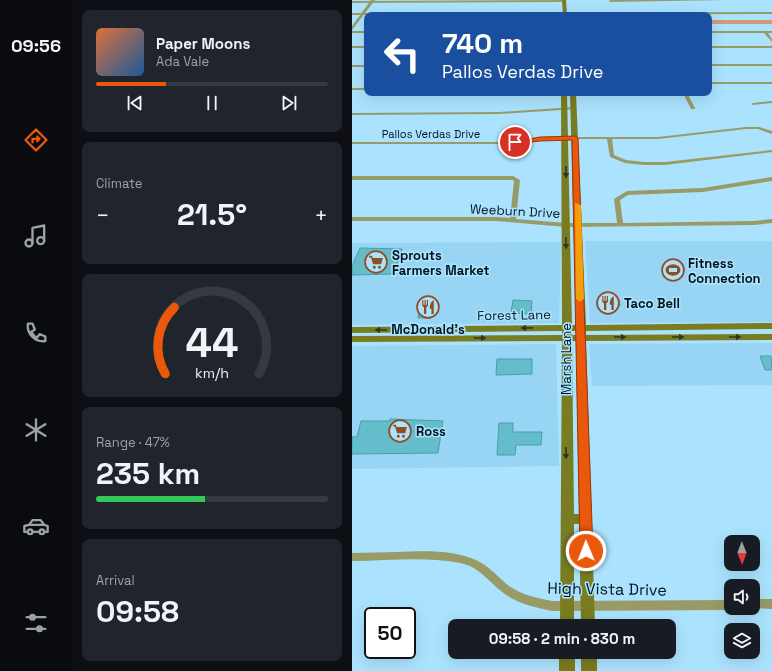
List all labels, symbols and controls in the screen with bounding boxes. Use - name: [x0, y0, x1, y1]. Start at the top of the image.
- text: 740 m: [442, 25, 523, 61]
- icon: left: [376, 28, 428, 80]
- text: 09:56: [11, 34, 61, 57]
- text: Paper Moons: [156, 34, 250, 53]
- text: Ada Vale: [156, 53, 209, 70]
- text: Pallos Verdas Drive: [442, 60, 603, 83]
- icon: previous: [124, 92, 146, 114]
- icon: pause: [201, 92, 223, 114]
- icon: next: [278, 92, 300, 114]
- pin: [498, 125, 532, 159]
- icon: directions: [22, 126, 50, 154]
- street label: Pallos Verdas Drive: [382, 127, 480, 141]
- icon: arrive: [504, 131, 526, 153]
- one-way arrow: [563, 166, 569, 179]
- text: Climate: [96, 175, 142, 192]
- text: 21.5°: [177, 195, 247, 234]
- street label: Weeburn Drive: [469, 200, 561, 222]
- text: −: [96, 201, 110, 229]
- text: +: [314, 201, 328, 229]
- icon: music: [22, 222, 50, 250]
- one-way arrow: [563, 237, 569, 250]
- place label: Sprouts Farmers Market: [392, 247, 490, 279]
- supermarket icon: Sprouts Farmers Market: [363, 249, 389, 275]
- place label: Fitness Connection: [688, 255, 761, 287]
- sports icon: Fitness Connection: [660, 257, 686, 283]
- restaurant icon: Taco Bell: [595, 290, 621, 316]
- restaurant icon: McDonald's: [415, 294, 441, 320]
- place label: Taco Bell: [624, 295, 680, 312]
- street label: Forest Lane: [477, 306, 551, 324]
- text: 44: [186, 315, 238, 368]
- icon: phone: [22, 319, 50, 347]
- place label: McDonald's: [391, 321, 465, 338]
- street label: Marsh Lane: [558, 323, 575, 395]
- one-way arrow: [520, 325, 533, 331]
- one-way arrow: [374, 327, 387, 333]
- one-way arrow: [614, 334, 627, 340]
- one-way arrow: [672, 334, 685, 340]
- one-way arrow: [729, 334, 742, 340]
- one-way arrow: [474, 335, 487, 341]
- text: km/h: [195, 363, 229, 381]
- icon: climate: [22, 416, 50, 444]
- supermarket icon: Ross: [387, 418, 413, 444]
- place label: Ross: [416, 423, 446, 440]
- text: Range · 47%: [96, 434, 170, 451]
- one-way arrow: [563, 447, 569, 460]
- text: 235 km: [96, 454, 200, 493]
- icon: car: [22, 512, 50, 540]
- position arrow: [565, 530, 607, 572]
- north arrow: [724, 535, 760, 571]
- map controls: [724, 535, 760, 659]
- text: Arrival: [96, 572, 135, 589]
- street label: High Vista Drive: [547, 577, 667, 601]
- button: sound: [724, 579, 760, 615]
- text: 09:58: [96, 592, 179, 631]
- speed limit sign: 50: [364, 607, 416, 659]
- icon: filters: [22, 609, 50, 637]
- button: layers: [724, 623, 760, 659]
- text: 09:58 · 2 min · 830 m: [489, 629, 635, 648]

